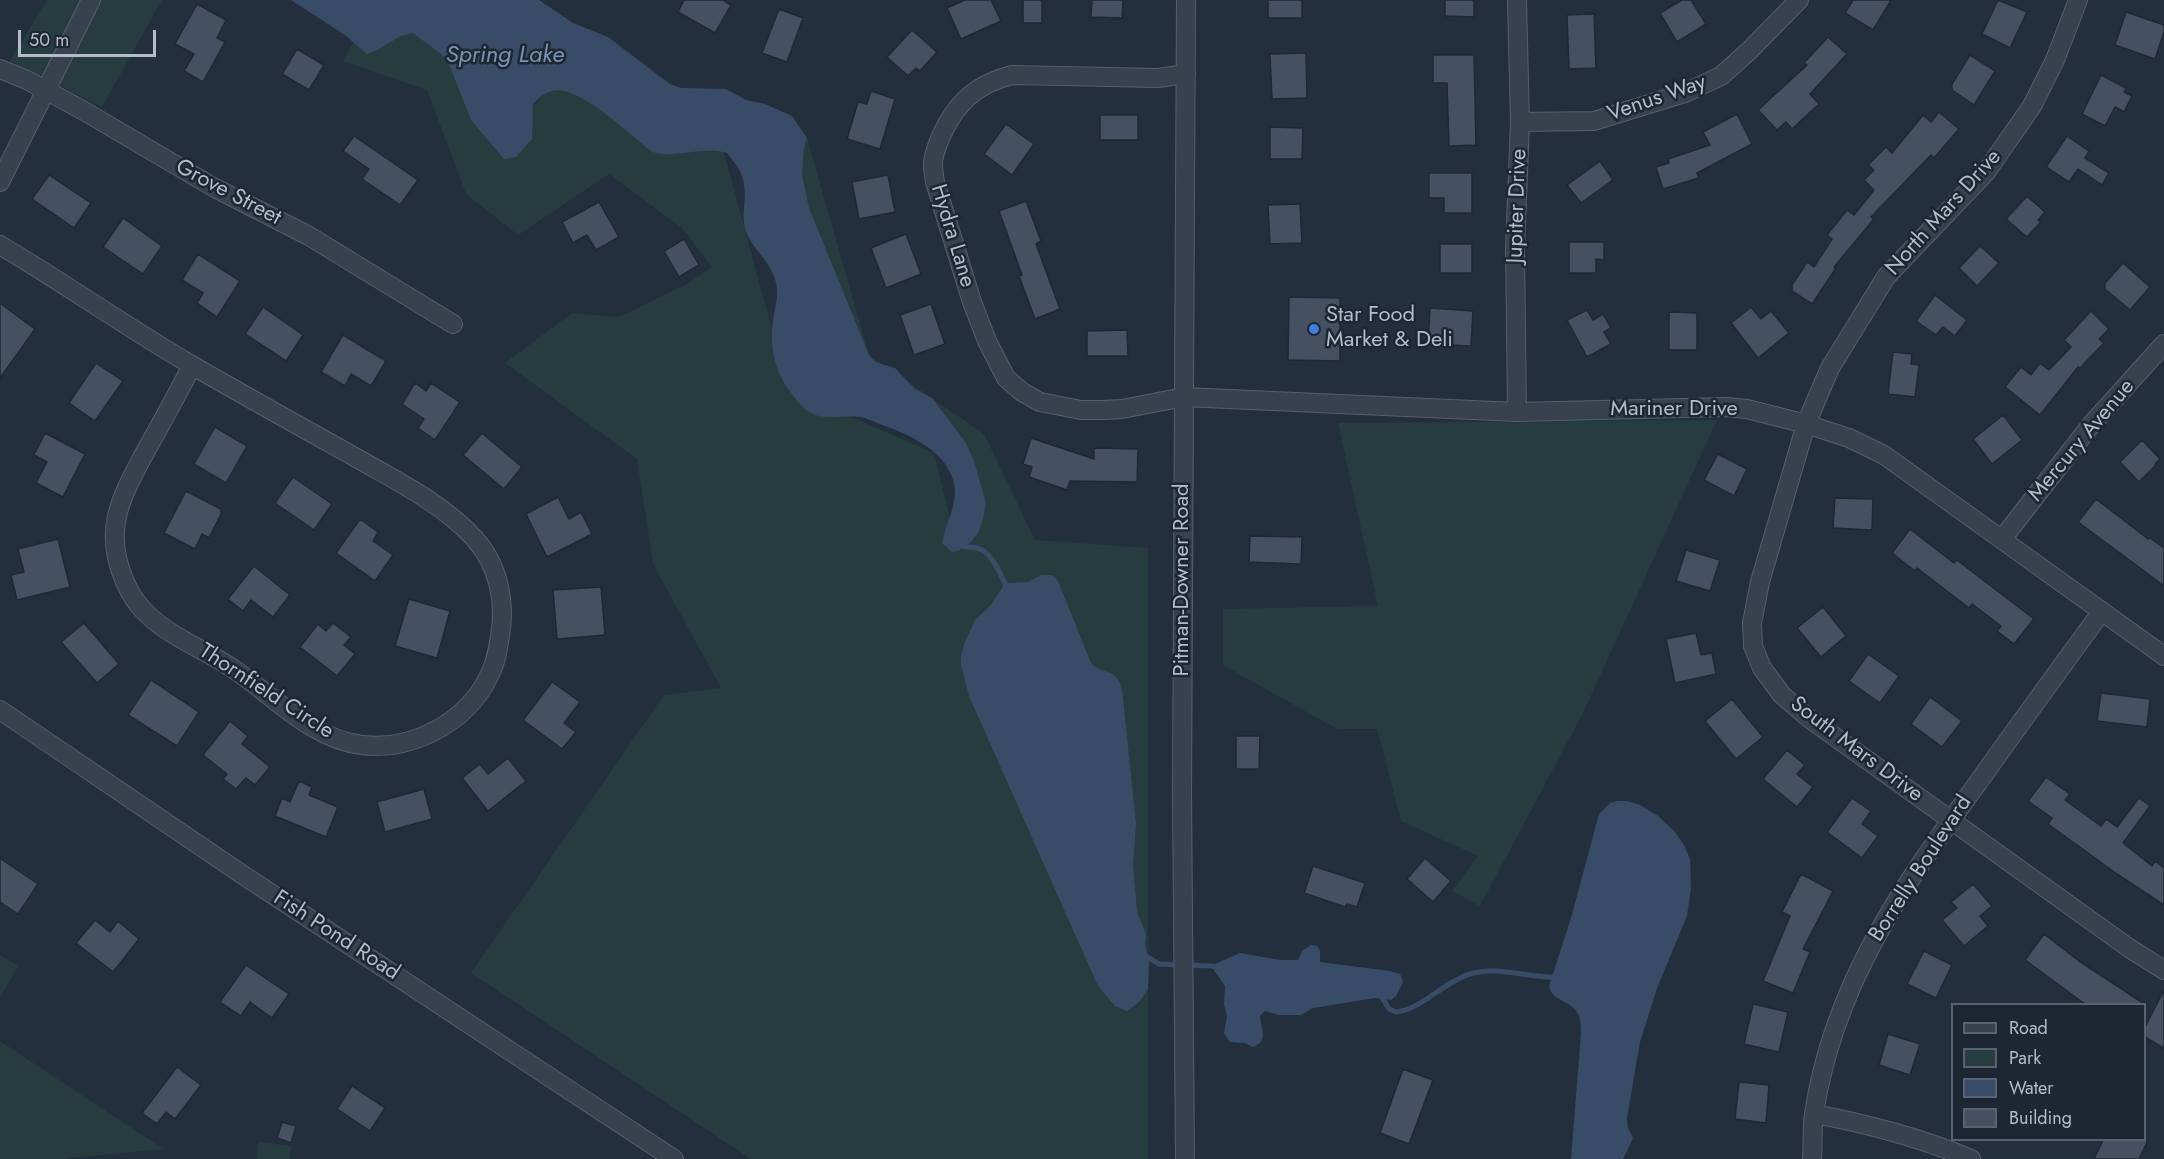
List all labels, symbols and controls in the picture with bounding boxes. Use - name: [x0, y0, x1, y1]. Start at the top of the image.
- scale bar: [21, 18, 159, 56]
- text: 50 m: [29, 27, 69, 53]
- water label: Spring Lake: [446, 42, 564, 70]
- street label: Venus Way: [1604, 70, 1710, 128]
- street label: North Mars Drive: [1881, 145, 2007, 281]
- street label: Jupiter Drive: [1503, 148, 1533, 264]
- street label: Grove Street: [171, 154, 285, 232]
- street label: Hydra Lane: [924, 181, 980, 291]
- place label: Star Food Market & Deli: [1326, 303, 1453, 354]
- marker: Star Food Market & Deli: [1307, 322, 1321, 336]
- street label: Mercury Avenue: [2023, 375, 2141, 507]
- street label: Mariner Drive: [1610, 397, 1738, 423]
- street label: Pitman-Downer Road: [1170, 483, 1196, 677]
- street label: Thornfield Circle: [194, 639, 338, 745]
- street label: South Mars Drive: [1784, 692, 1928, 808]
- street label: Borrelly Boulevard: [1864, 791, 1978, 947]
- street label: Fish Pond Road: [268, 885, 404, 987]
- legend: [1951, 1003, 2146, 1141]
- text: Road: [2009, 1015, 2048, 1041]
- text: Park: [2009, 1045, 2041, 1071]
- text: Water: [2009, 1075, 2053, 1101]
- text: Building: [2009, 1105, 2072, 1131]

